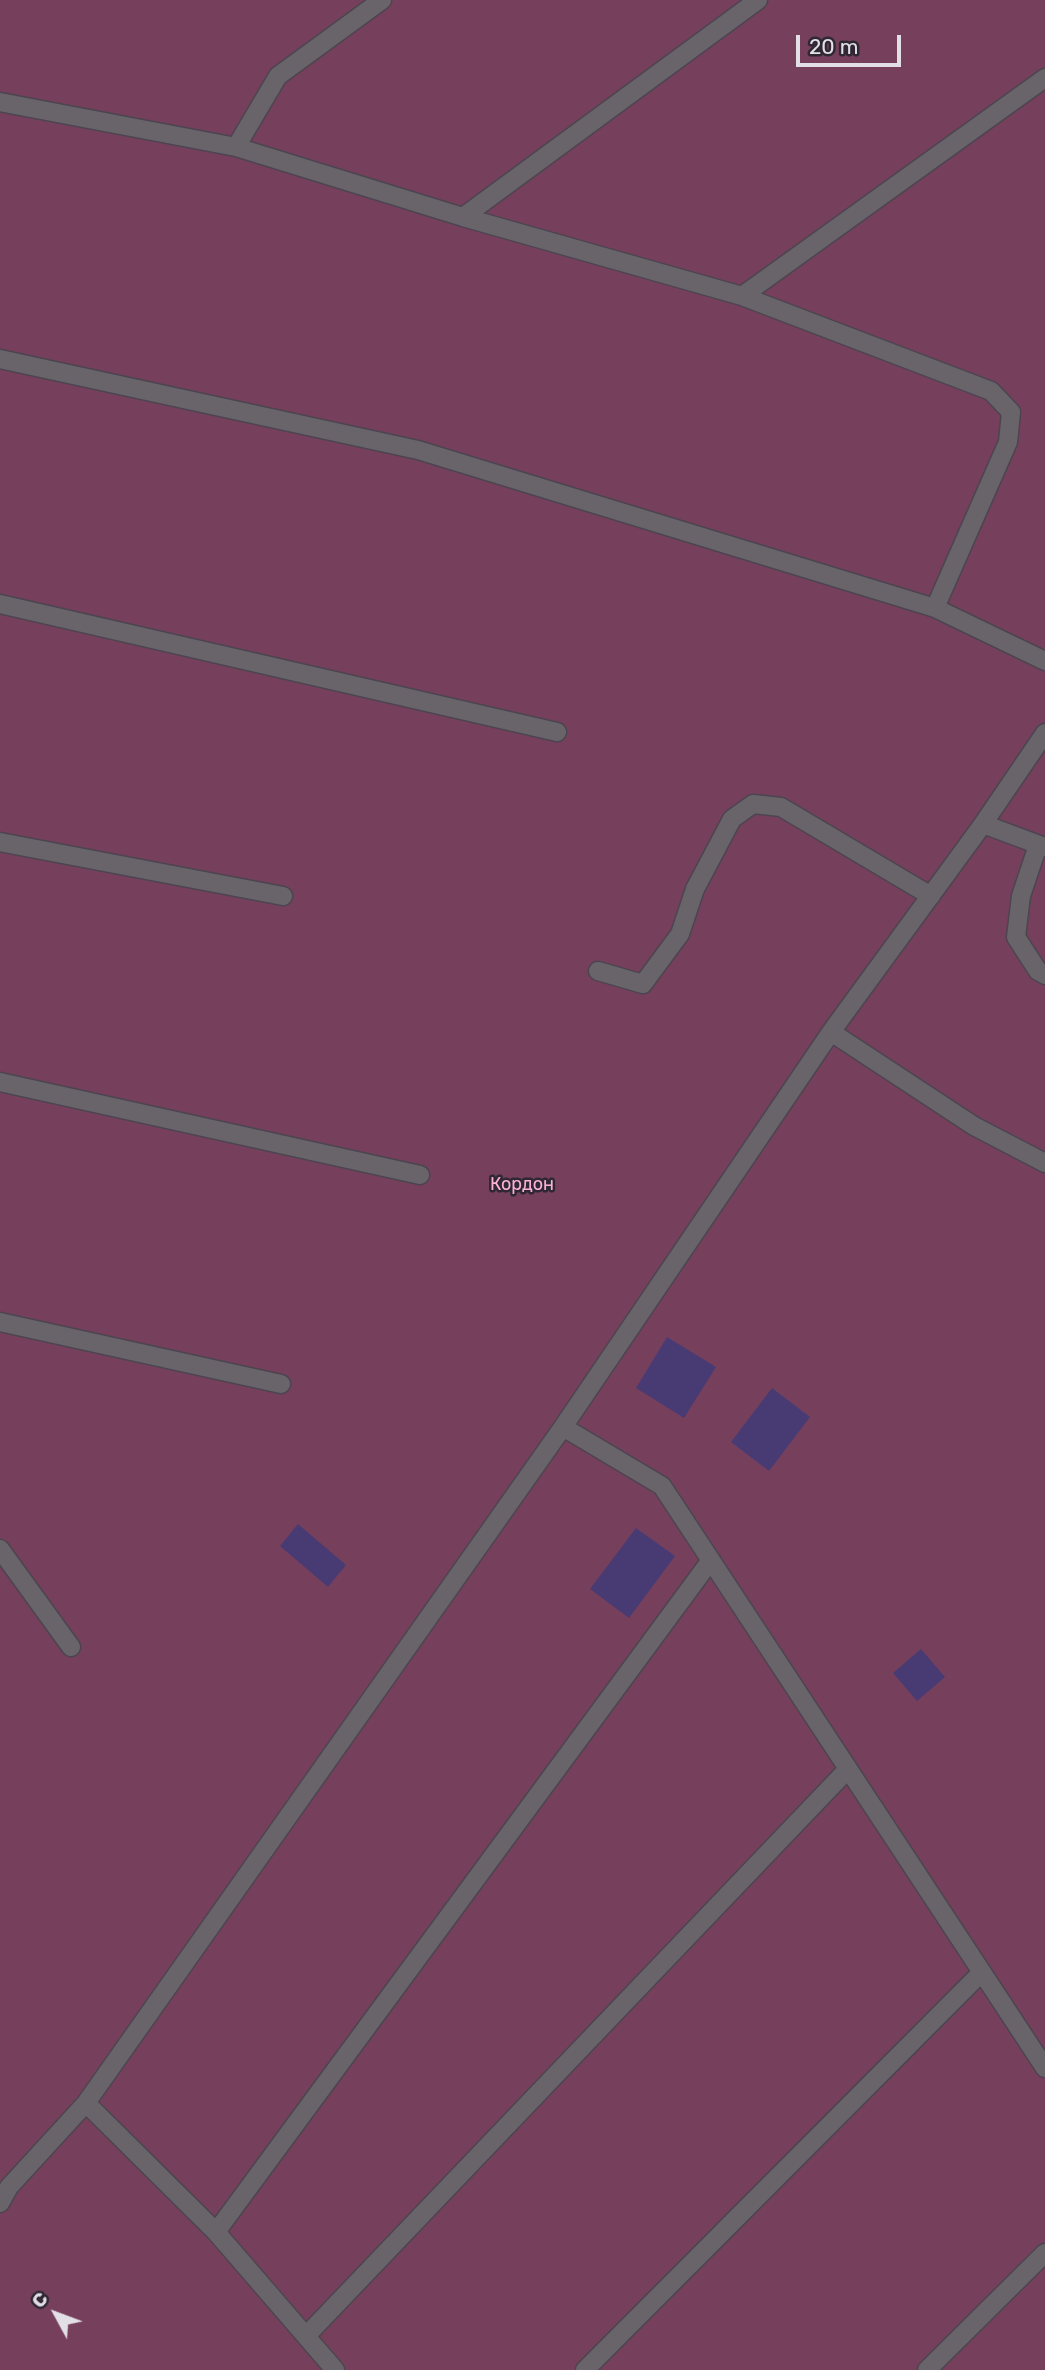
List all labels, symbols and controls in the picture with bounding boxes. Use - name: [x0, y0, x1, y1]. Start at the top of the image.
- scale bar: [800, 21, 905, 65]
- text: 20 m: [809, 34, 858, 59]
- park label: Кордон: [490, 1174, 554, 1196]
- north arrow: [21, 2279, 91, 2349]
- text: С: [27, 2287, 53, 2312]

